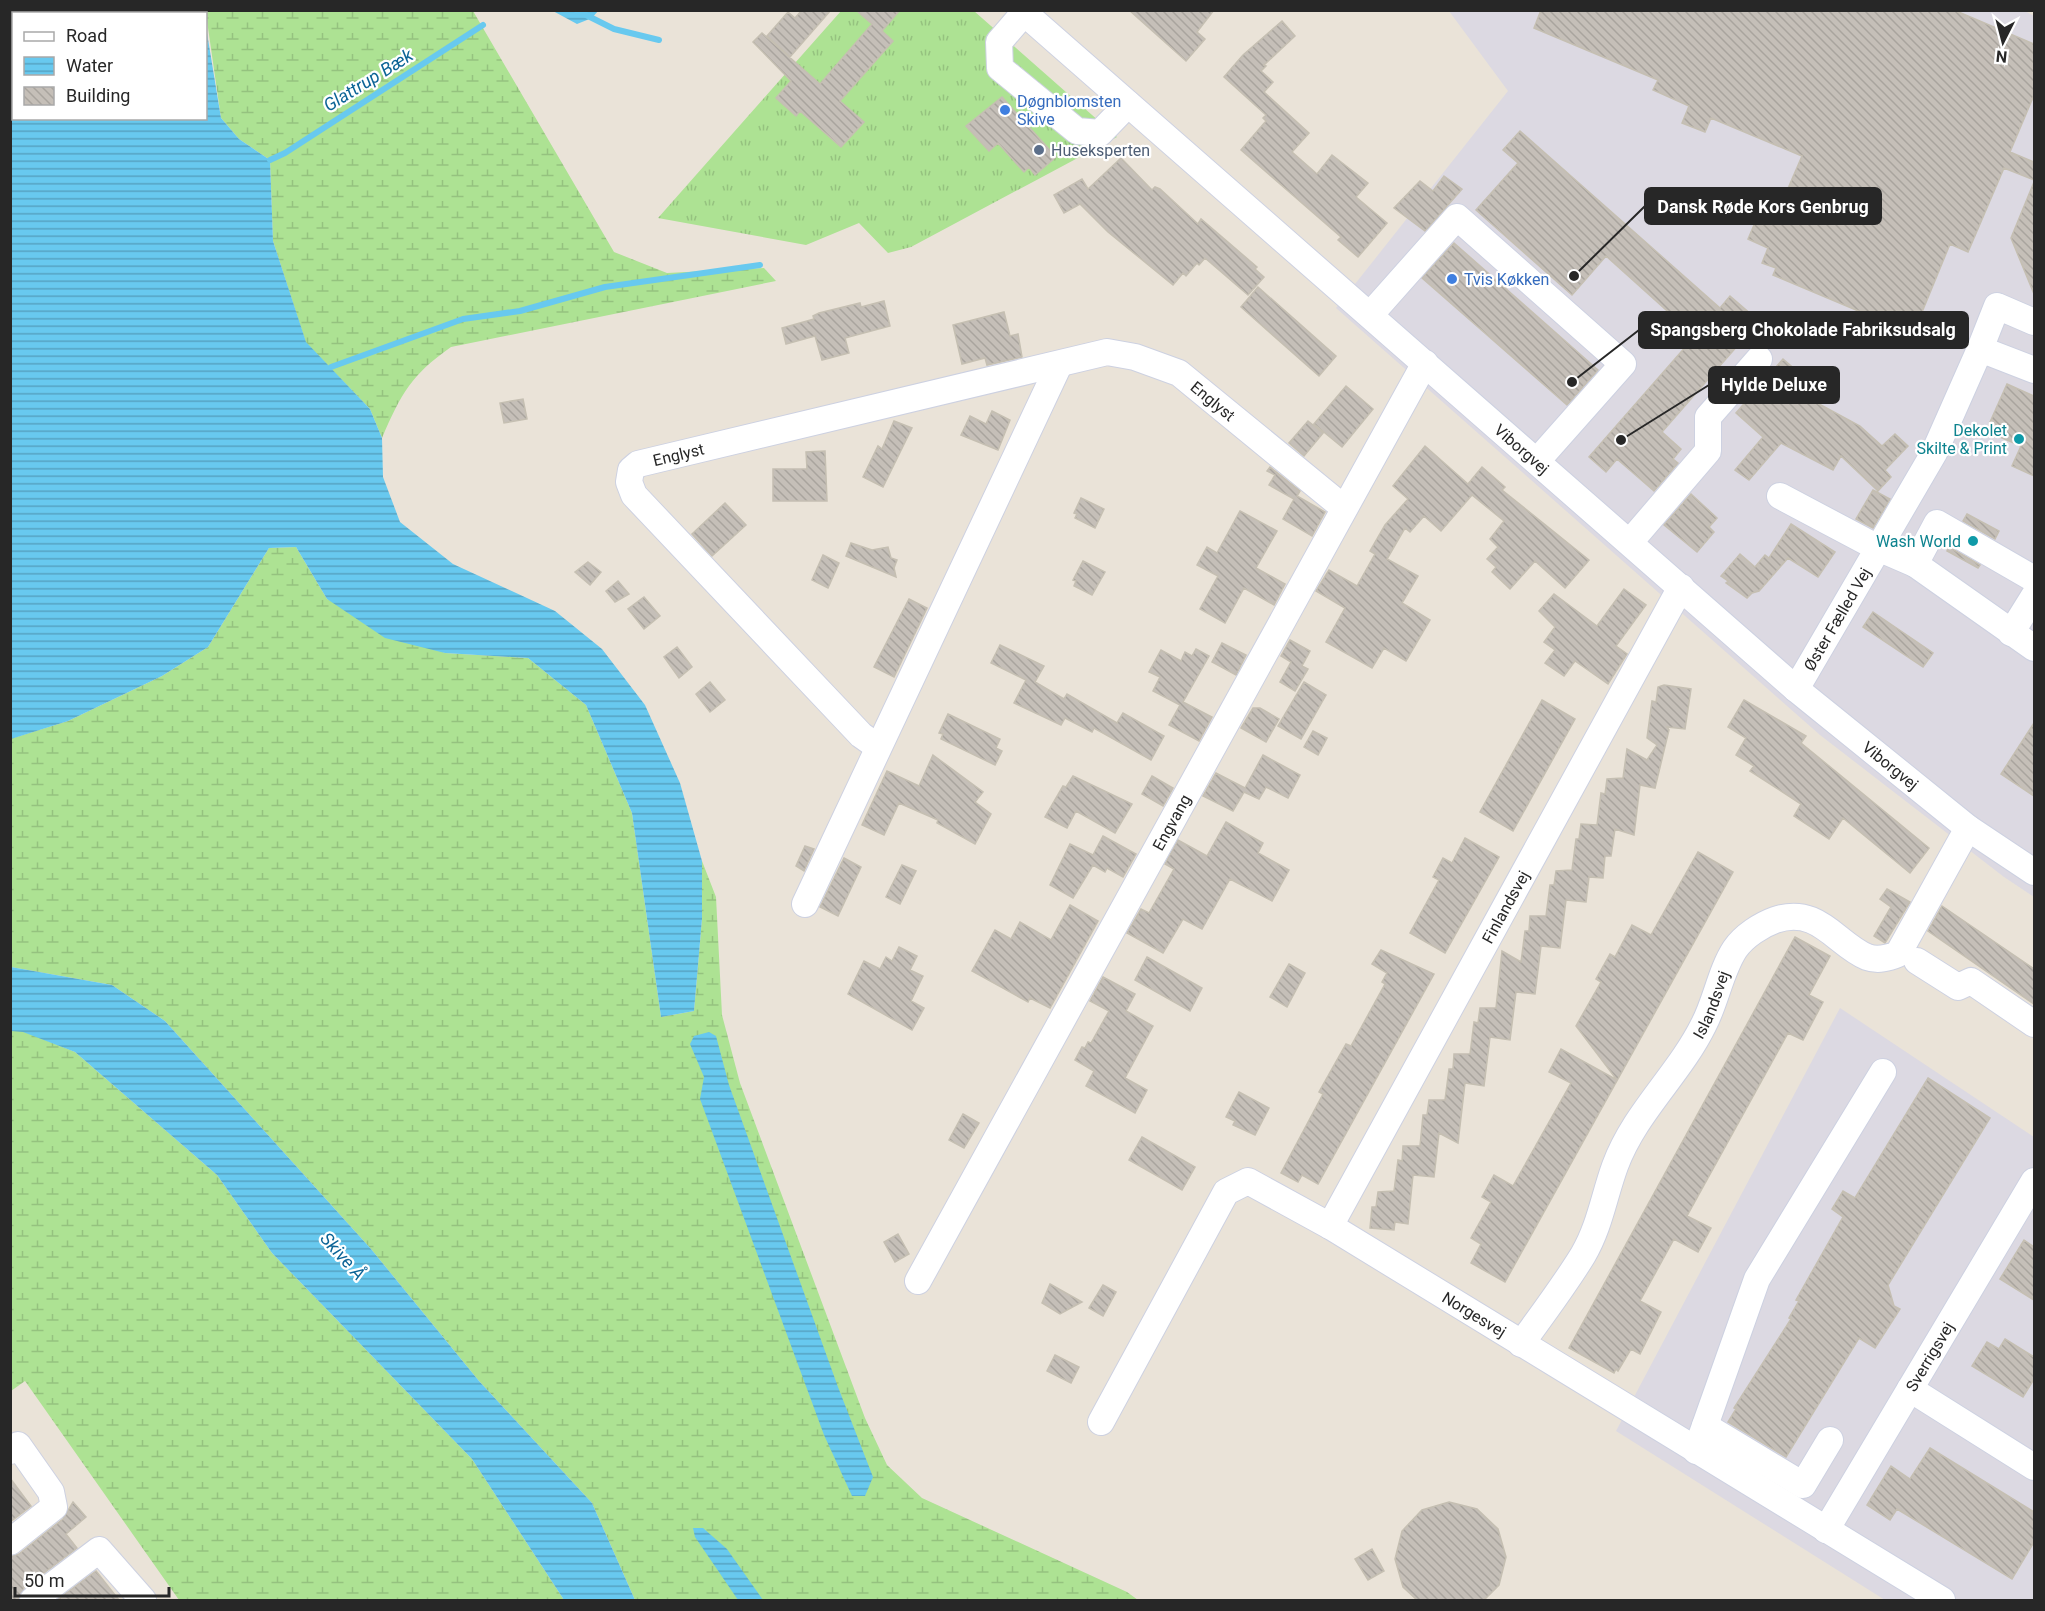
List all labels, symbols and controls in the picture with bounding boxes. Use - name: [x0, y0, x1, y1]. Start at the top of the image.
- legend: [12, 12, 207, 120]
- north arrow: [1973, 12, 2033, 72]
- text: Road: [66, 25, 107, 46]
- water label: Glattrup Bæk: [319, 44, 417, 116]
- text: N: [1995, 46, 2008, 66]
- text: Water: [66, 55, 113, 76]
- text: Building: [66, 85, 130, 106]
- place label: Døgnblomsten Skive: [1017, 92, 1121, 129]
- marker: Døgnblomsten Skive: [998, 103, 1012, 117]
- place label: Huseksperten: [1051, 141, 1150, 160]
- marker: Huseksperten: [1032, 143, 1046, 157]
- callout: Dansk Røde Kors Genbrug: [1645, 188, 1881, 224]
- text: Dansk Røde Kors Genbrug: [1657, 196, 1869, 217]
- place label: Tvis Køkken: [1464, 270, 1549, 289]
- marker: Tvis Køkken: [1445, 272, 1459, 286]
- callout: Spangsberg Chokolade Fabriksudsalg: [1639, 312, 1968, 348]
- text: Spangsberg Chokolade Fabriksudsalg: [1650, 319, 1956, 340]
- callout: Hylde Deluxe: [1709, 367, 1839, 403]
- text: Hylde Deluxe: [1721, 374, 1827, 395]
- street label: Englyst: [1187, 377, 1239, 425]
- street label: Viborgvej: [1491, 420, 1553, 478]
- place label: Dekolet Skilte & Print: [1917, 421, 2007, 458]
- marker: Dekolet Skilte & Print: [2012, 432, 2026, 446]
- street label: Englyst: [651, 439, 706, 470]
- place label: Wash World: [1876, 532, 1961, 551]
- marker: Wash World: [1966, 534, 1980, 548]
- street label: Øster Fælled Vej: [1799, 564, 1874, 674]
- street label: Viborgvej: [1859, 737, 1922, 794]
- street label: Engvang: [1148, 791, 1194, 854]
- street label: Finlandsvej: [1478, 867, 1533, 947]
- street label: Islandsvej: [1689, 968, 1733, 1042]
- water label: Skive Å: [316, 1227, 371, 1284]
- street label: Norgesvej: [1439, 1287, 1510, 1341]
- street label: Sverrigsvej: [1901, 1318, 1957, 1395]
- scale bar: [15, 1560, 170, 1598]
- text: 50 m: [24, 1570, 64, 1591]

